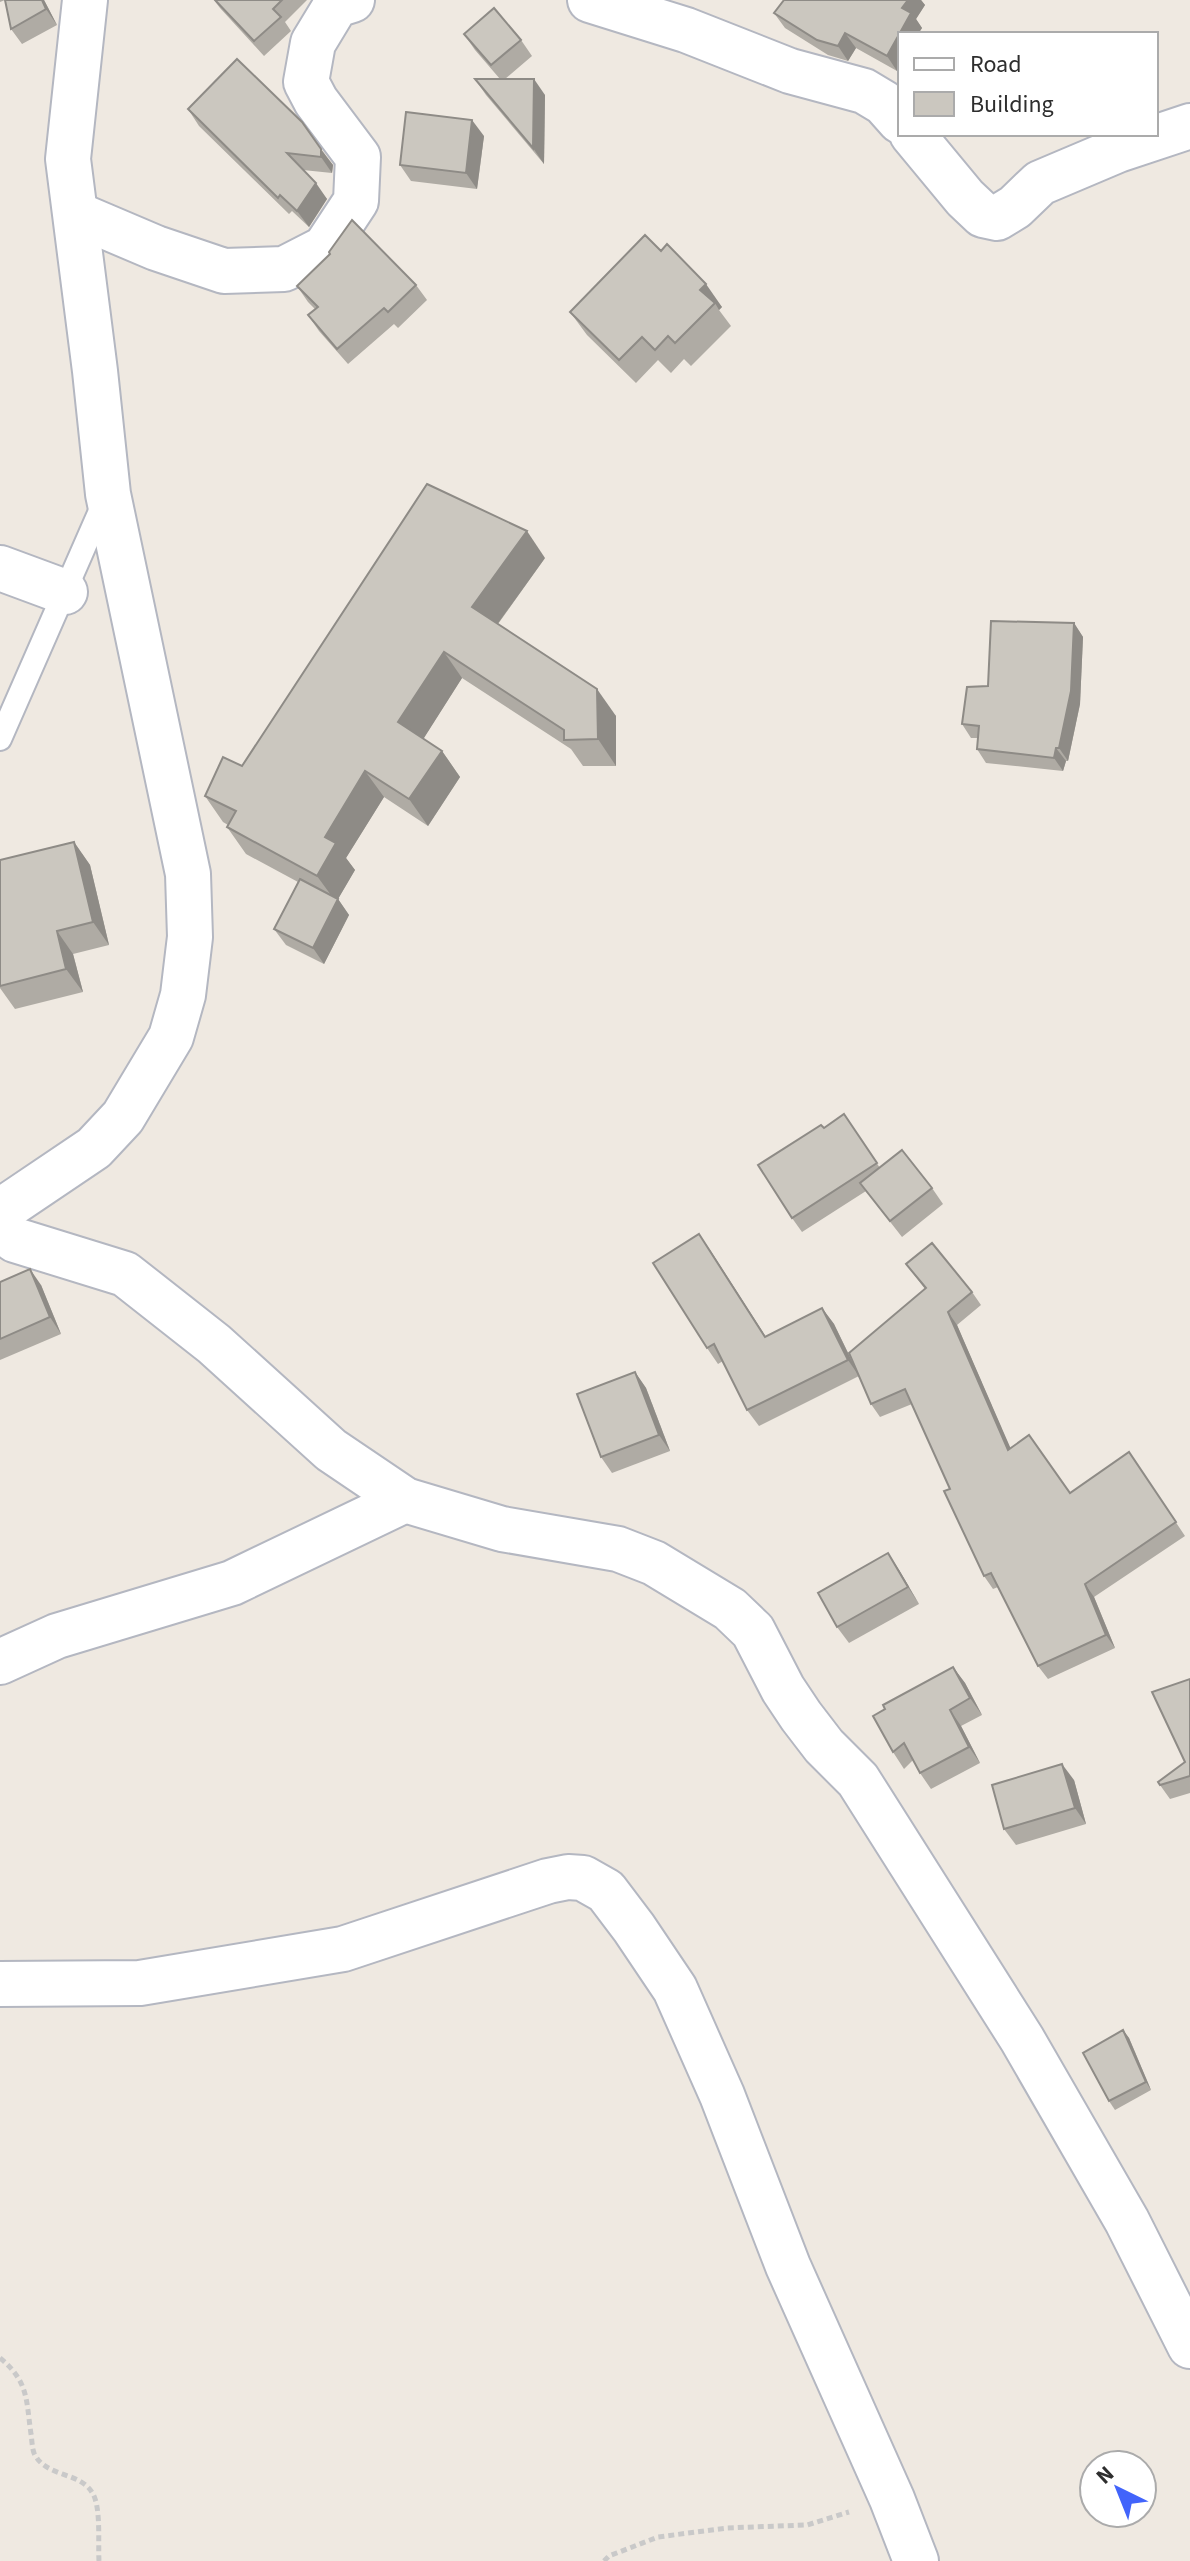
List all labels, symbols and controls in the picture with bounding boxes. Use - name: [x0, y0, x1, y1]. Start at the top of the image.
- legend: [898, 32, 1158, 136]
- text: Road: [970, 47, 1022, 82]
- text: Building: [970, 87, 1054, 122]
- north arrow: [1078, 2449, 1158, 2529]
- text: N: [1089, 2458, 1121, 2492]

